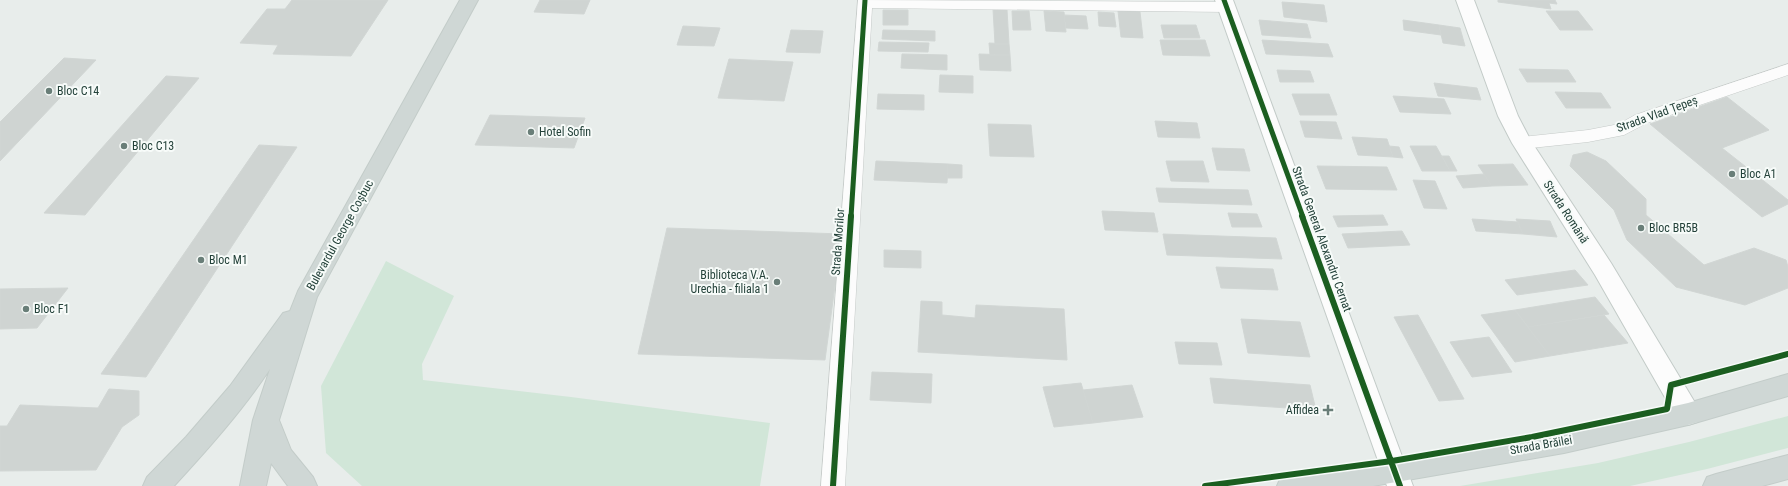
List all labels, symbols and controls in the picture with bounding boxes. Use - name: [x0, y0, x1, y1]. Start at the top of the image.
- place label: Bloc C14: [57, 84, 99, 98]
- marker: Bloc C14: [44, 86, 54, 96]
- street label: Strada Vlad Țepeș: [1614, 93, 1700, 136]
- place label: Hotel Sofin: [539, 125, 591, 139]
- marker: Hotel Sofin: [526, 127, 536, 137]
- place label: Bloc C13: [132, 139, 174, 153]
- marker: Bloc C13: [119, 141, 129, 151]
- street label: Strada General Alexandru Cernat: [1289, 164, 1355, 314]
- place label: Bloc A1: [1740, 167, 1776, 181]
- marker: Bloc A1: [1727, 169, 1737, 179]
- street label: Bulevardul George Coșbuc: [304, 177, 377, 293]
- street label: Strada Română: [1540, 178, 1592, 246]
- street label: Strada Morilor: [829, 208, 847, 276]
- place label: Bloc BR5B: [1649, 221, 1698, 235]
- marker: Bloc BR5B: [1636, 223, 1646, 233]
- place label: Bloc M1: [209, 253, 248, 267]
- marker: Bloc M1: [196, 255, 206, 265]
- place label: Biblioteca V.A. Urechia - filiala 1: [690, 268, 769, 296]
- marker: Biblioteca V.A. Urechia - filiala 1: [772, 277, 782, 287]
- place label: Bloc F1: [34, 302, 69, 316]
- marker: Bloc F1: [21, 304, 31, 314]
- place label: Affidea: [1286, 403, 1319, 417]
- marker: Affidea: [1322, 404, 1334, 416]
- street label: Strada Brăilei: [1509, 433, 1573, 457]

